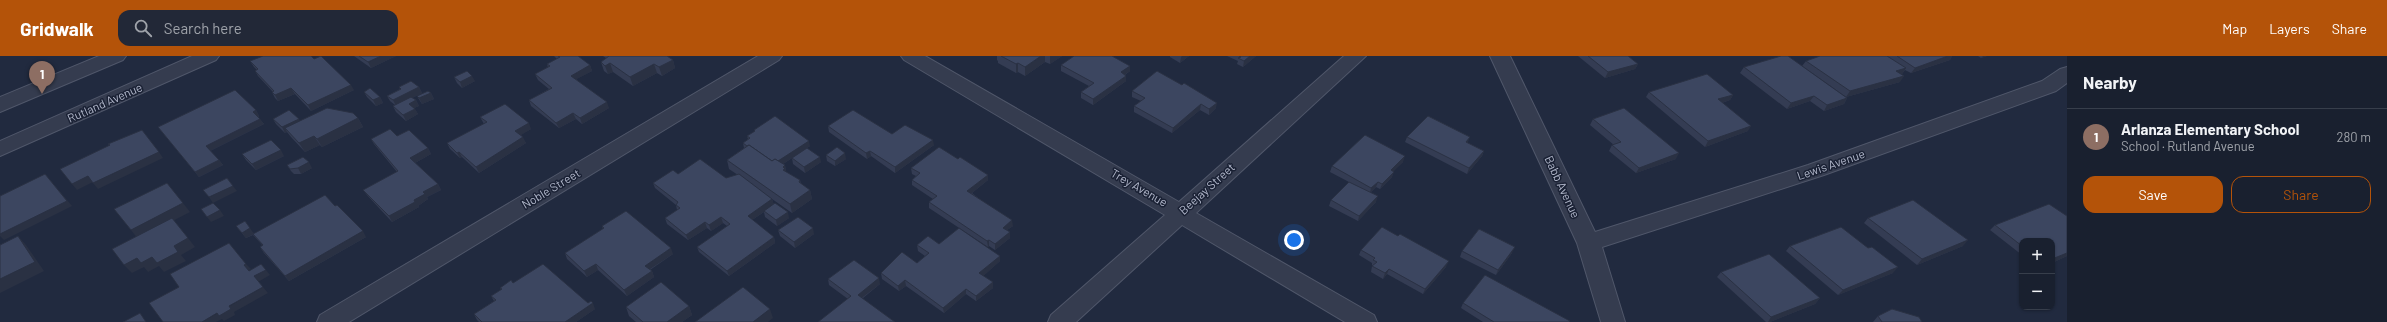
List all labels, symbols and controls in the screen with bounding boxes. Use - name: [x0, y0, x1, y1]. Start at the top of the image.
- search box: [118, 10, 398, 46]
- text: Gridwalk: [20, 17, 94, 40]
- icon: search: [132, 17, 154, 39]
- text: Search here: [164, 19, 242, 37]
- text: Map: [2222, 20, 2247, 37]
- text: Layers: [2269, 20, 2310, 37]
- text: Share: [2332, 20, 2367, 37]
- pin: 1: [29, 61, 55, 94]
- text: Nearby: [2083, 72, 2137, 92]
- street label: Rutland Avenue: [65, 79, 144, 125]
- text: Arlanza Elementary School: [2121, 120, 2300, 138]
- text: 1: [2094, 129, 2098, 145]
- text: 280 m: [2337, 129, 2371, 145]
- text: School · Rutland Avenue: [2121, 138, 2255, 154]
- street label: Lewis Avenue: [1795, 146, 1867, 182]
- street label: Babb Avenue: [1542, 153, 1583, 220]
- street label: Beejay Street: [1176, 160, 1237, 217]
- street label: Noble Street: [519, 165, 582, 211]
- street label: Trey Avenue: [1109, 165, 1170, 209]
- button: Save: [2083, 176, 2223, 213]
- button: Share: [2231, 176, 2371, 213]
- your location: [1284, 230, 1304, 250]
- map controls: [2019, 238, 2055, 310]
- button: +: [2019, 238, 2055, 274]
- button: −: [2019, 274, 2055, 310]

